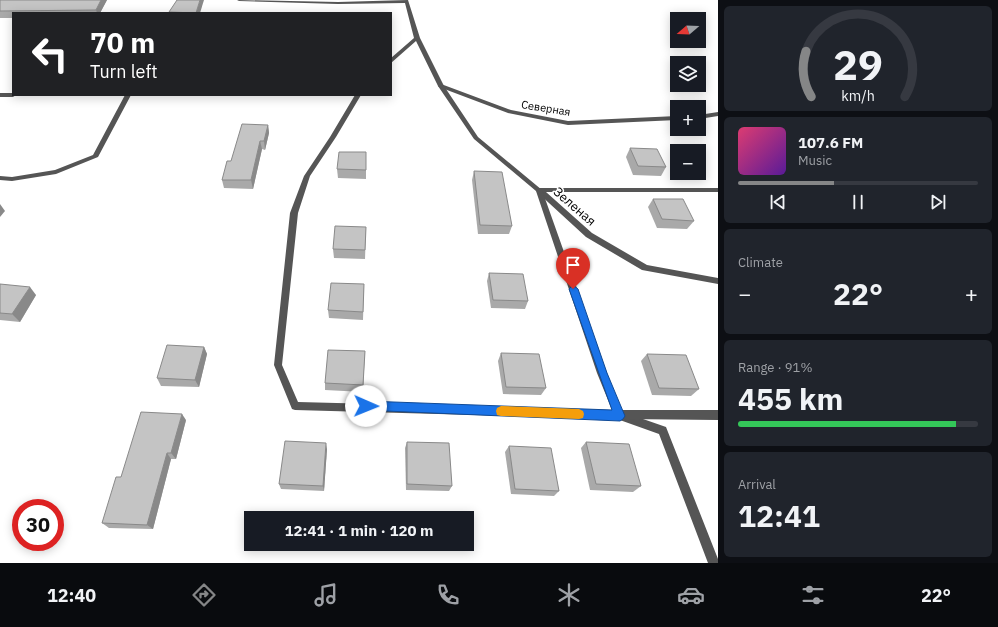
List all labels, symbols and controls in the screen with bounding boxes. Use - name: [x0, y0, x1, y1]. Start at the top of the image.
- north arrow: [670, 12, 706, 48]
- map controls: [670, 12, 706, 180]
- text: 70 m: [90, 24, 155, 61]
- icon: left: [24, 28, 76, 80]
- text: 29: [833, 37, 883, 91]
- button: layers: [670, 56, 706, 92]
- text: Turn left: [90, 60, 158, 83]
- text: km/h: [841, 85, 875, 104]
- street label: Северная: [520, 97, 572, 119]
- button: +: [670, 100, 706, 136]
- text: 107.6 FM: [798, 133, 863, 152]
- button: −: [670, 144, 706, 180]
- text: Music: [798, 152, 832, 169]
- street label: Зеленая: [550, 183, 599, 229]
- icon: previous: [767, 191, 789, 213]
- icon: pause: [847, 191, 869, 213]
- icon: next: [927, 191, 949, 213]
- pin: [556, 248, 590, 289]
- icon: arrive: [562, 254, 584, 276]
- text: Climate: [738, 254, 783, 271]
- text: 22°: [833, 274, 883, 313]
- text: −: [738, 279, 751, 308]
- text: +: [965, 279, 978, 308]
- text: Range · 91%: [738, 359, 812, 376]
- text: 455 km: [738, 379, 843, 418]
- position arrow: [345, 385, 387, 427]
- text: Arrival: [738, 476, 776, 493]
- text: 12:41: [738, 496, 820, 535]
- speed limit sign: 30: [12, 499, 64, 551]
- text: 12:41 · 1 min · 120 m: [285, 521, 433, 540]
- icon: directions: [190, 581, 218, 609]
- icon: music: [312, 581, 340, 609]
- icon: phone: [434, 581, 462, 609]
- icon: climate: [555, 581, 583, 609]
- icon: car: [677, 581, 705, 609]
- icon: filters: [799, 581, 827, 609]
- text: 12:40: [47, 584, 96, 607]
- text: 22°: [921, 584, 951, 607]

